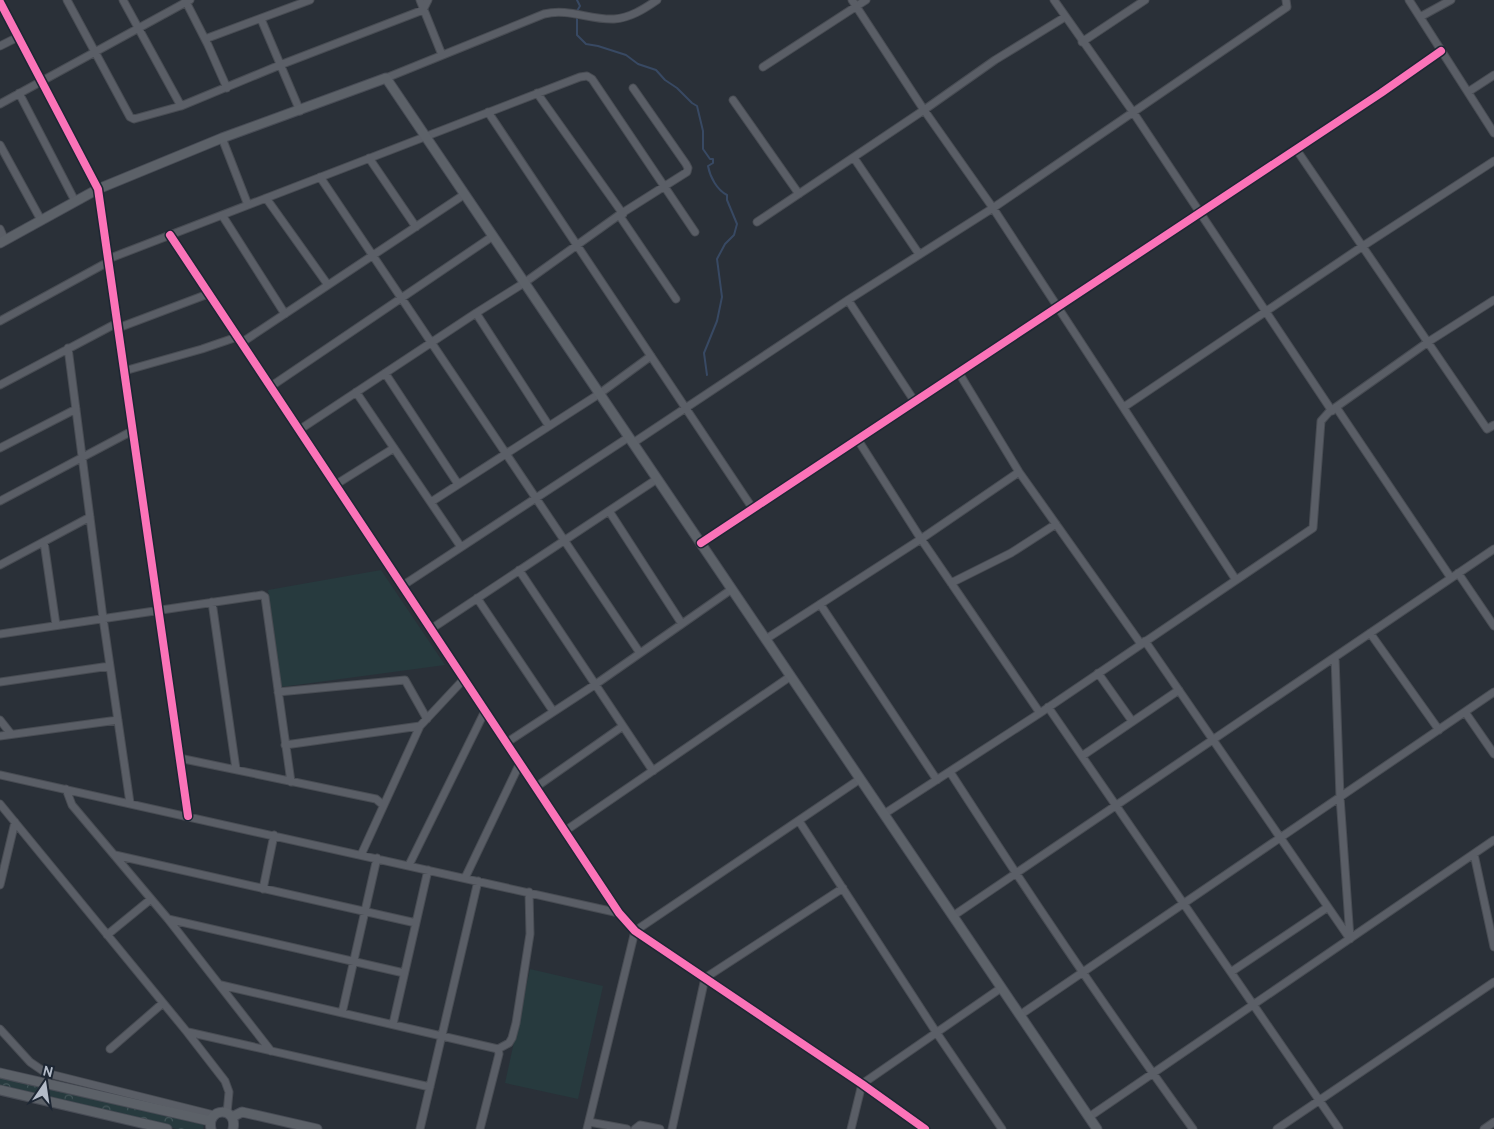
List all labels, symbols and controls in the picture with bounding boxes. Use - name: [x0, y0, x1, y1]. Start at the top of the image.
- north arrow: [20, 1059, 70, 1109]
- text: N: [41, 1063, 54, 1082]

